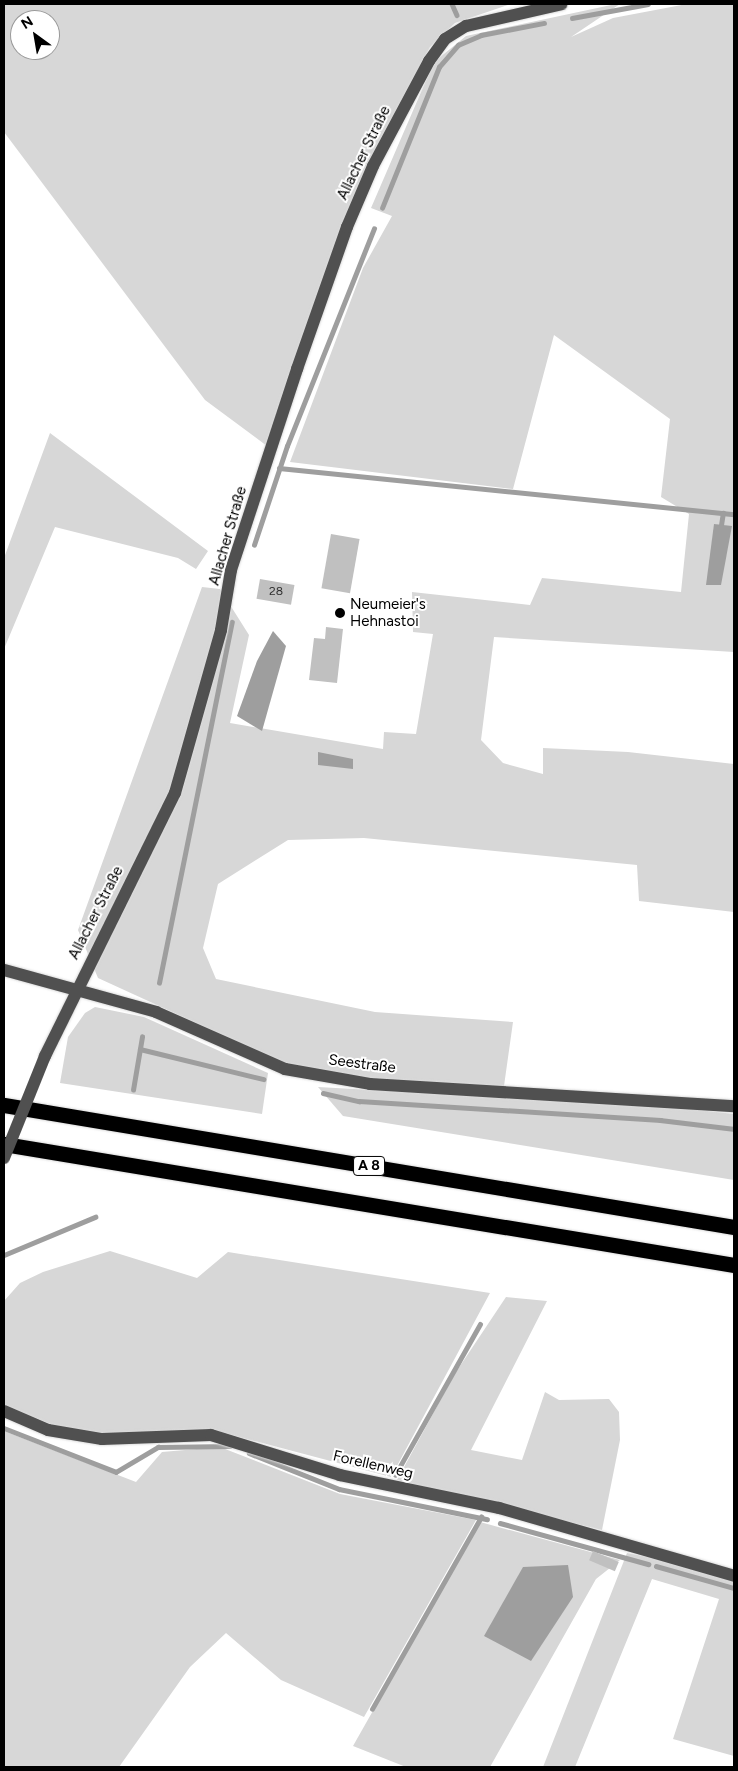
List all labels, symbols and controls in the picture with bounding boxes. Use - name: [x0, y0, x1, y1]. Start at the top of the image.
- north arrow: [10, 10, 60, 60]
- text: N: [18, 13, 36, 33]
- street label: Allacher Straße: [334, 103, 394, 203]
- street label: Allacher Straße: [205, 484, 251, 588]
- house number: 28: [269, 585, 283, 599]
- place label: Neumeier's Hehnastoi: [350, 595, 426, 630]
- marker: Neumeier's Hehnastoi: [334, 607, 346, 619]
- street label: Allacher Straße: [65, 863, 127, 963]
- street label: Seestraße: [327, 1051, 397, 1077]
- road number: A 8: [353, 1154, 385, 1178]
- street label: Forellenweg: [331, 1447, 415, 1483]

